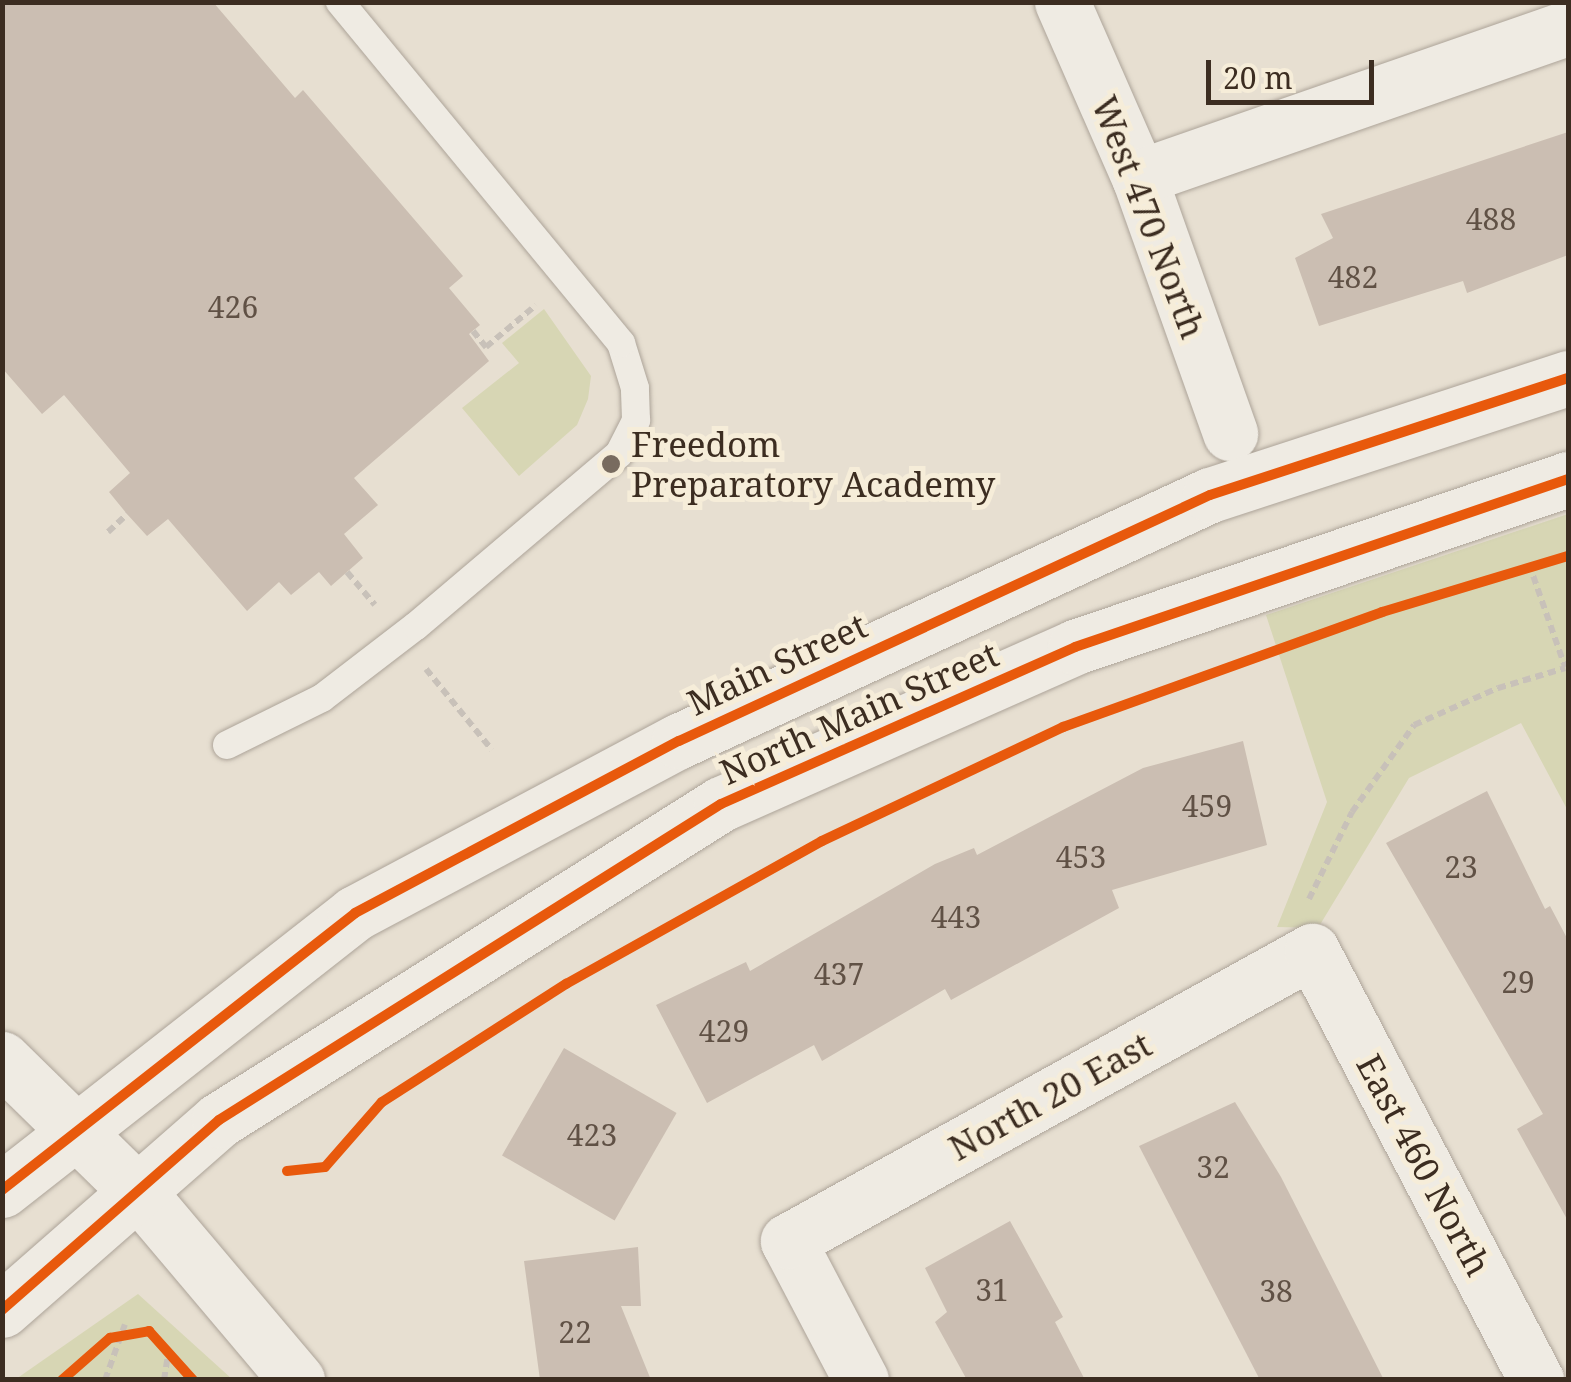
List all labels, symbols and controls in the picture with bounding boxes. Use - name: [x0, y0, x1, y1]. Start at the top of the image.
- scale bar: [1211, 40, 1378, 102]
- text: 20 m: [1223, 57, 1293, 98]
- street label: West 470 North: [1083, 90, 1215, 344]
- house number: 488: [1466, 201, 1516, 237]
- house number: 482: [1328, 259, 1378, 295]
- house number: 426: [208, 289, 258, 325]
- place label: Freedom Preparatory Academy: [631, 423, 995, 505]
- marker: Freedom Preparatory Academy: [600, 453, 622, 475]
- street label: Main Street: [681, 604, 873, 724]
- street label: North Main Street: [713, 633, 1005, 793]
- house number: 459: [1182, 788, 1232, 824]
- house number: 453: [1056, 839, 1106, 875]
- house number: 23: [1444, 849, 1478, 885]
- house number: 443: [931, 899, 981, 935]
- house number: 437: [814, 956, 864, 992]
- house number: 29: [1501, 964, 1535, 1000]
- house number: 429: [699, 1013, 749, 1049]
- street label: North 20 East: [941, 1023, 1159, 1169]
- street label: East 460 North: [1348, 1047, 1500, 1283]
- house number: 423: [567, 1117, 617, 1153]
- house number: 32: [1196, 1149, 1230, 1185]
- house number: 31: [975, 1272, 1009, 1308]
- house number: 38: [1259, 1273, 1293, 1309]
- house number: 22: [558, 1314, 592, 1350]

